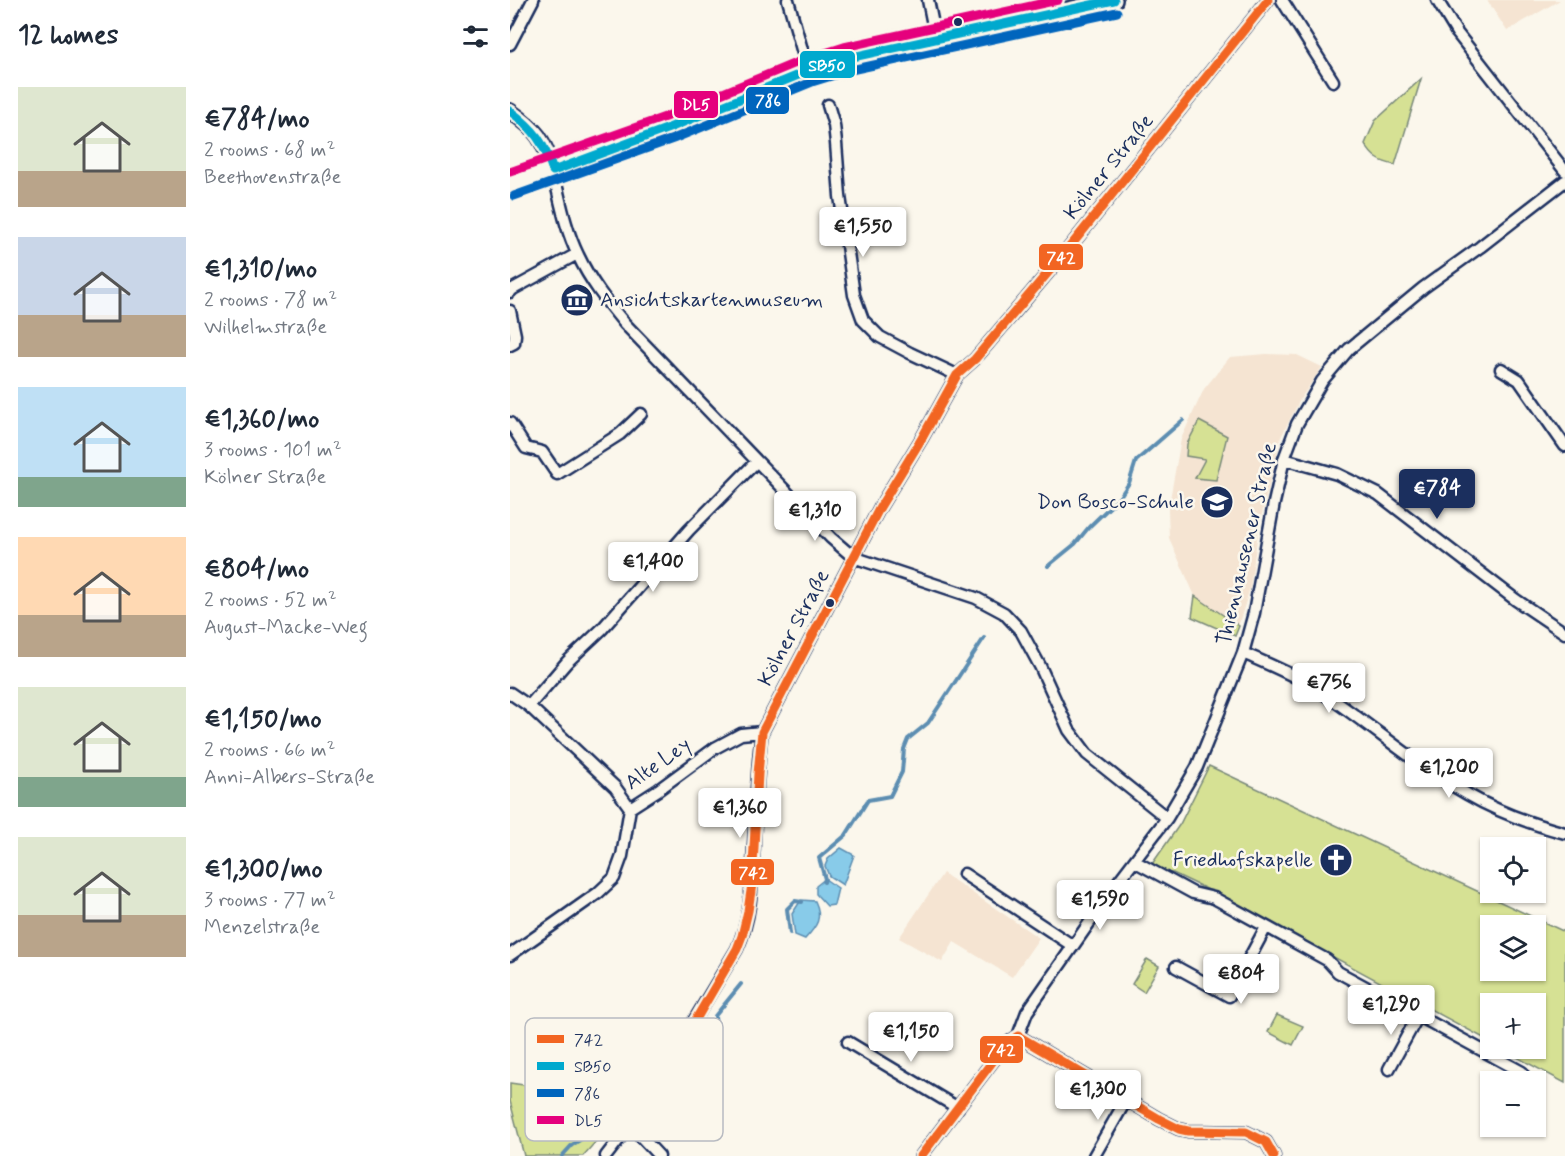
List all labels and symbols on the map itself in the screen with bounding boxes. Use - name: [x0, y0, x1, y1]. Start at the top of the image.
- unlabelled marker: [952, 16, 964, 28]
- line badge: SB50: [799, 50, 856, 79]
- text: SB50: [808, 56, 846, 77]
- line badge: 786: [745, 86, 790, 115]
- line badge: DL5: [673, 90, 719, 119]
- text: 786: [755, 91, 781, 112]
- text: DL5: [682, 95, 711, 116]
- street label: Kölner Straße: [1058, 108, 1160, 226]
- pin: €1,550: [814, 207, 912, 258]
- line badge: 742: [1038, 243, 1084, 271]
- text: 742: [1047, 248, 1076, 269]
- museum icon: Ansichtskartenmuseum: [559, 282, 595, 318]
- place label: Ansichtskartenmuseum: [600, 286, 823, 314]
- street label: Thienhausener Straße: [1210, 440, 1284, 648]
- pin: €784: [1401, 469, 1473, 520]
- school or university icon: Don Bosco-Schule: [1199, 484, 1235, 520]
- place label: Don Bosco-Schule: [1037, 488, 1194, 516]
- pin: €1,310: [766, 491, 864, 542]
- pin: €1,400: [604, 542, 702, 593]
- street label: Kölner Straße: [751, 565, 837, 691]
- unlabelled marker: [824, 597, 836, 609]
- pin: €756: [1293, 663, 1365, 714]
- street label: Alte Ley: [620, 731, 696, 797]
- pin: €1,200: [1400, 748, 1498, 799]
- pin: €1,360: [691, 788, 789, 839]
- church icon: Friedhofskapelle: [1318, 842, 1354, 878]
- place label: Friedhofskapelle: [1173, 846, 1313, 874]
- line badge: 742: [730, 858, 775, 886]
- text: 742: [739, 863, 768, 884]
- pin: €1,590: [1051, 880, 1149, 931]
- pin: €804: [1205, 954, 1277, 1005]
- pin: €1,290: [1342, 985, 1440, 1036]
- pin: €1,150: [862, 1012, 960, 1063]
- legend: [525, 1018, 723, 1141]
- text: 742: [574, 1030, 603, 1051]
- line badge: 742: [979, 1035, 1024, 1064]
- text: 742: [987, 1040, 1016, 1061]
- text: SB50: [574, 1057, 611, 1078]
- pin: €1,300: [1049, 1070, 1147, 1121]
- text: 786: [574, 1084, 600, 1105]
- text: DL5: [574, 1111, 603, 1132]

